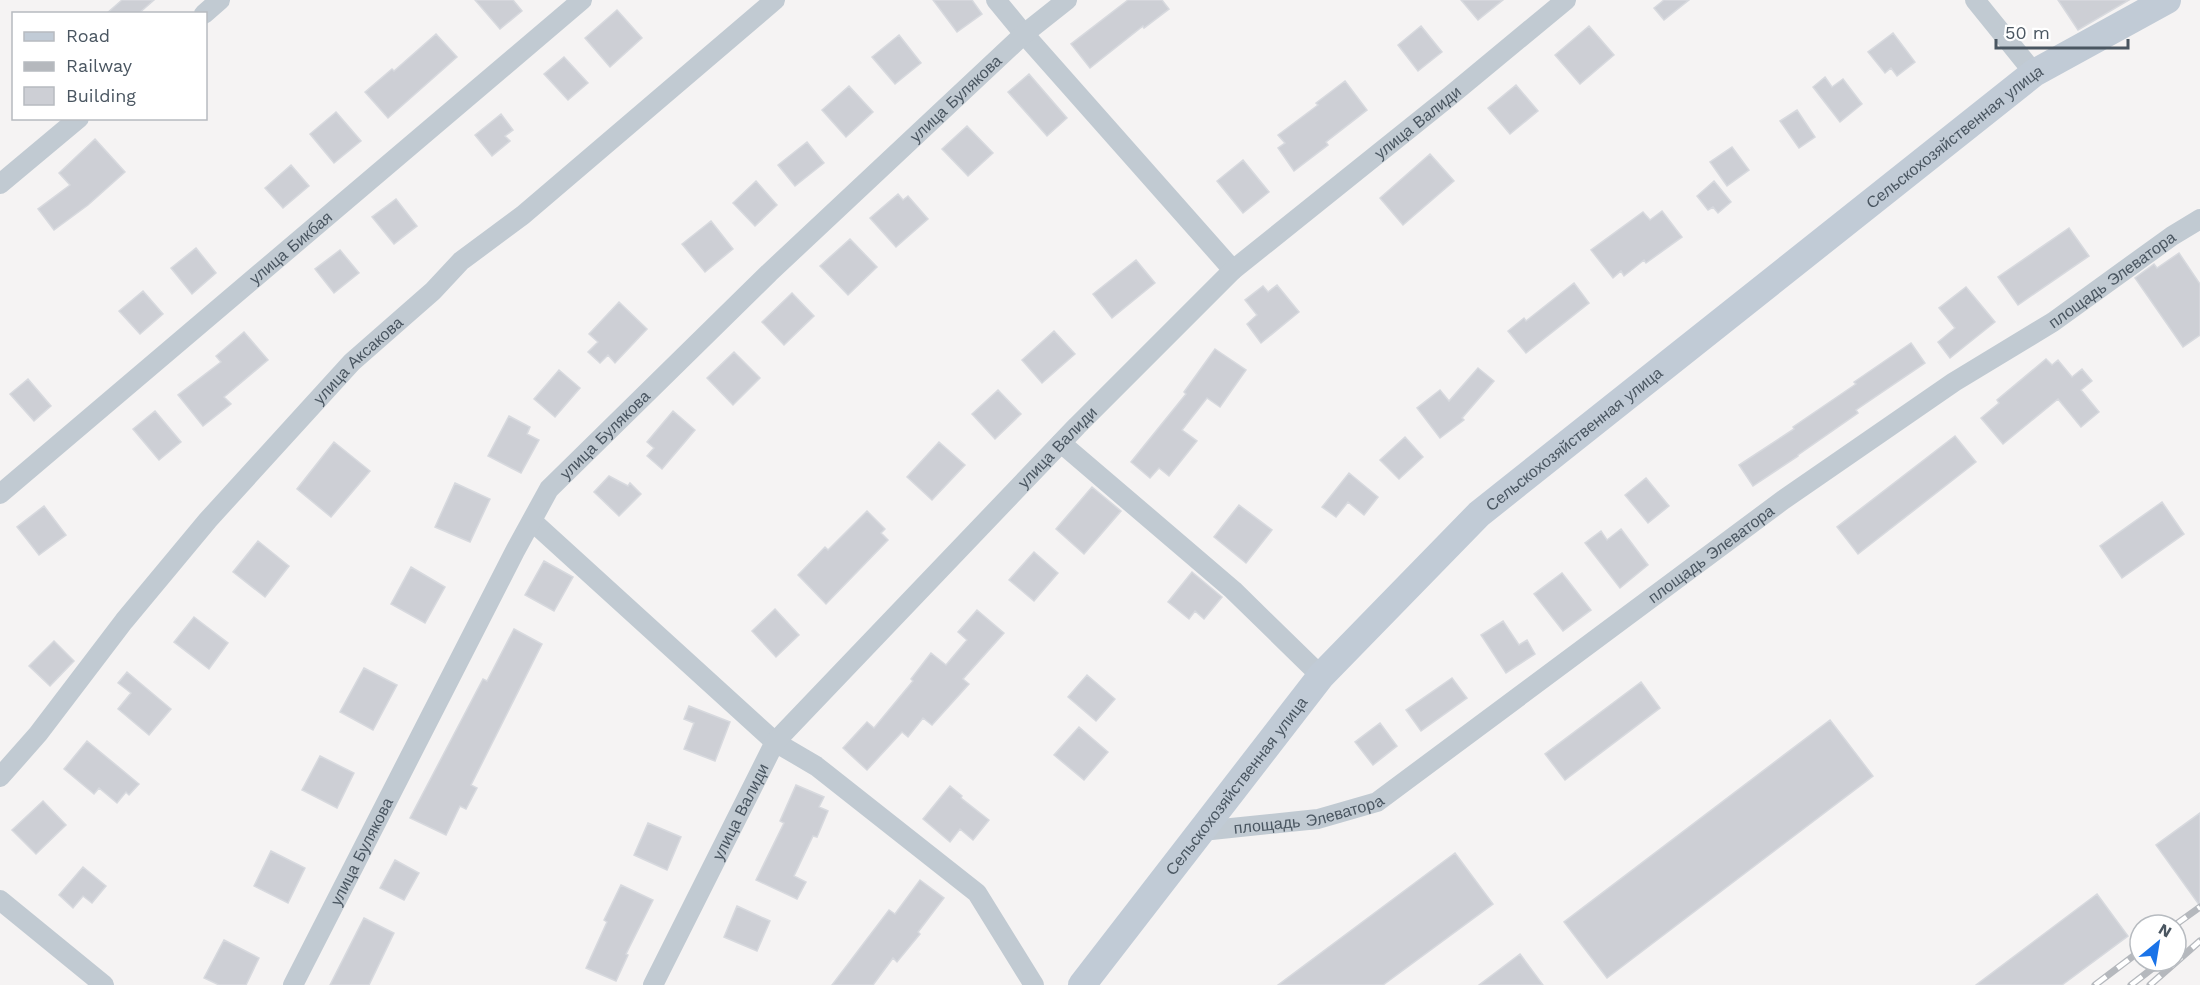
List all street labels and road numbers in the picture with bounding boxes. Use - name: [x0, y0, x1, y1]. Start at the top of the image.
- street label: улица Булякова: [906, 51, 1006, 146]
- street label: Сельскохозяйственная улица: [1862, 61, 2046, 213]
- street label: улица Валиди: [1371, 82, 1465, 163]
- street label: улица Бикбая: [246, 207, 336, 288]
- street label: площадь Элеватора: [2045, 228, 2179, 332]
- street label: улица Аксакова: [309, 313, 407, 408]
- street label: Сельскохозяйственная улица: [1482, 363, 1666, 515]
- street label: улица Булякова: [556, 386, 654, 483]
- street label: улица Валиди: [1014, 403, 1101, 492]
- street label: площадь Элеватора: [1644, 501, 1778, 607]
- street label: Сельскохозяйственная улица: [1162, 693, 1312, 879]
- street label: улица Валиди: [708, 760, 773, 863]
- street label: площадь Элеватора: [1233, 791, 1388, 838]
- street label: улица Булякова: [326, 794, 397, 909]

